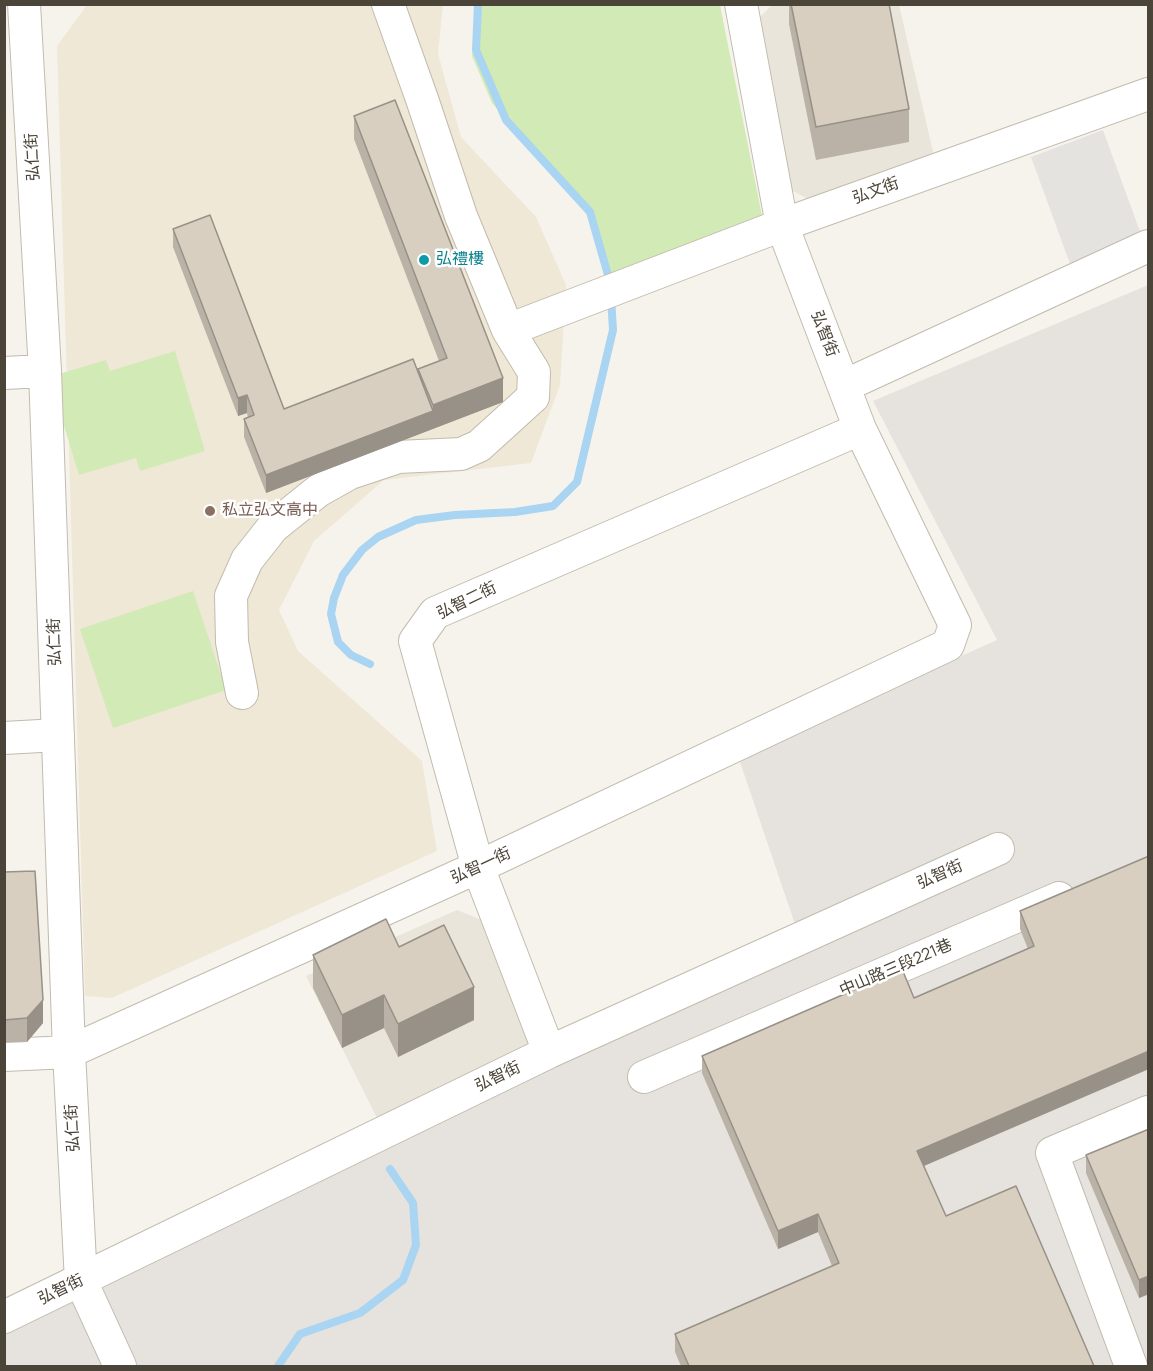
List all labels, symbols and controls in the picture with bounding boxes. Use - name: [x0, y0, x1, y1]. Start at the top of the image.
- street label: 弘仁街: [22, 133, 44, 181]
- street label: 弘文街: [850, 174, 902, 208]
- place label: 弘禮樓: [436, 250, 484, 270]
- marker: 弘禮樓: [417, 253, 431, 267]
- street label: 弘智街: [806, 308, 842, 360]
- place label: 私立弘文高中: [222, 501, 318, 521]
- marker: 私立弘文高中: [203, 504, 217, 518]
- street label: 弘智二街: [434, 578, 500, 624]
- street label: 弘仁街: [45, 618, 65, 666]
- street label: 弘智一街: [448, 844, 514, 888]
- street label: 弘智街: [914, 856, 966, 894]
- street label: 中山路三段221巷: [837, 936, 955, 1000]
- street label: 弘智街: [472, 1058, 524, 1096]
- street label: 弘仁街: [62, 1104, 84, 1152]
- street label: 弘智街: [35, 1271, 87, 1309]

